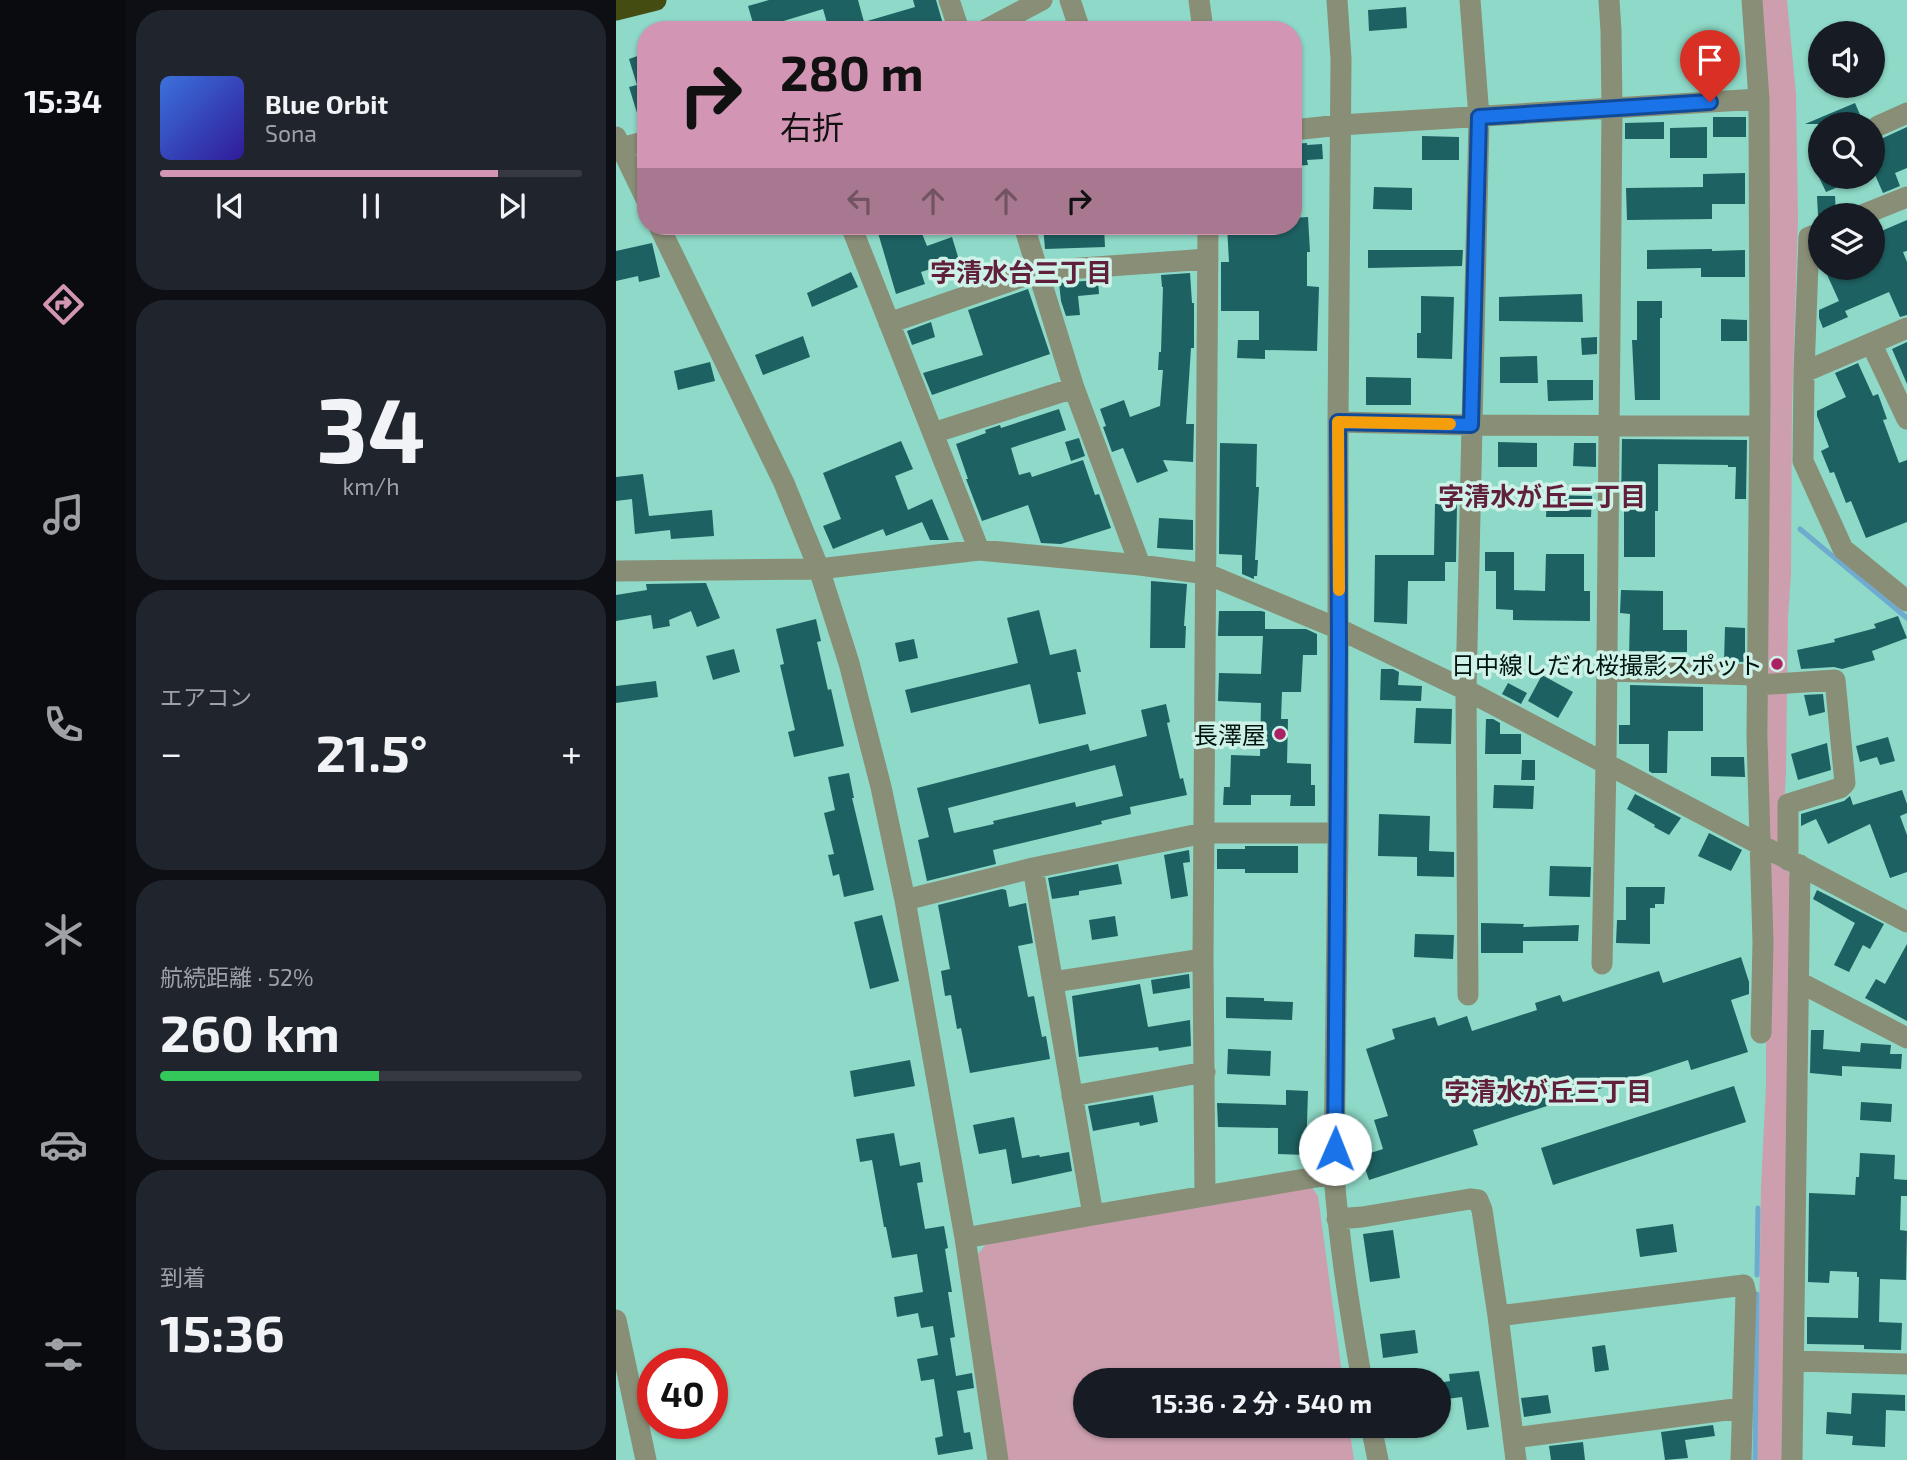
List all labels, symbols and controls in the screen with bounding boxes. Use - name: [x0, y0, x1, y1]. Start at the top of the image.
- map controls: [1808, 21, 1885, 280]
- button: sound: [1808, 21, 1885, 98]
- pin: [1680, 30, 1740, 102]
- icon: arrive: [1691, 41, 1729, 79]
- text: 280 m: [780, 42, 924, 101]
- icon: right: [665, 49, 756, 140]
- text: 15:34: [24, 81, 102, 119]
- text: Blue Orbit: [265, 88, 388, 119]
- text: 右折: [780, 107, 844, 145]
- button: search: [1808, 112, 1885, 189]
- text: Sona: [265, 119, 317, 147]
- icon: left: [841, 182, 879, 220]
- icon: ahead: [914, 182, 952, 220]
- icon: ahead: [987, 182, 1025, 220]
- icon: right: [1060, 182, 1098, 220]
- icon: previous: [211, 187, 249, 225]
- icon: pause: [352, 187, 390, 225]
- icon: next: [493, 187, 531, 225]
- button: layers: [1808, 203, 1885, 280]
- district label: 字清水台三丁目: [930, 256, 1112, 287]
- icon: directions: [39, 280, 88, 329]
- text: 34: [316, 372, 426, 481]
- text: km/h: [342, 472, 400, 500]
- district label: 字清水が丘二丁目: [1438, 480, 1646, 511]
- icon: music: [39, 490, 88, 539]
- place label: 日中線しだれ桜撮影スポット: [1451, 650, 1763, 679]
- marker: 日中線しだれ桜撮影スポット: [1769, 656, 1785, 672]
- text: エアコン: [160, 683, 252, 711]
- icon: phone: [39, 700, 88, 749]
- text: 21.5°: [316, 720, 428, 782]
- place label: 長澤屋: [1194, 720, 1266, 749]
- marker: 長澤屋: [1272, 726, 1288, 742]
- text: −: [160, 729, 182, 775]
- text: +: [561, 729, 582, 775]
- icon: climate: [39, 910, 88, 959]
- text: 航続距離 · 52%: [160, 963, 314, 991]
- text: 260 km: [160, 1000, 340, 1062]
- district label: 字清水が丘三丁目: [1444, 1075, 1652, 1106]
- position arrow: [1298, 1112, 1372, 1186]
- icon: car: [39, 1120, 88, 1169]
- text: 到着: [160, 1263, 206, 1291]
- text: 15:36: [160, 1300, 285, 1362]
- icon: filters: [39, 1330, 88, 1379]
- speed limit sign: 40: [637, 1348, 728, 1439]
- text: 15:36 · 2 分 · 540 m: [1152, 1387, 1372, 1418]

